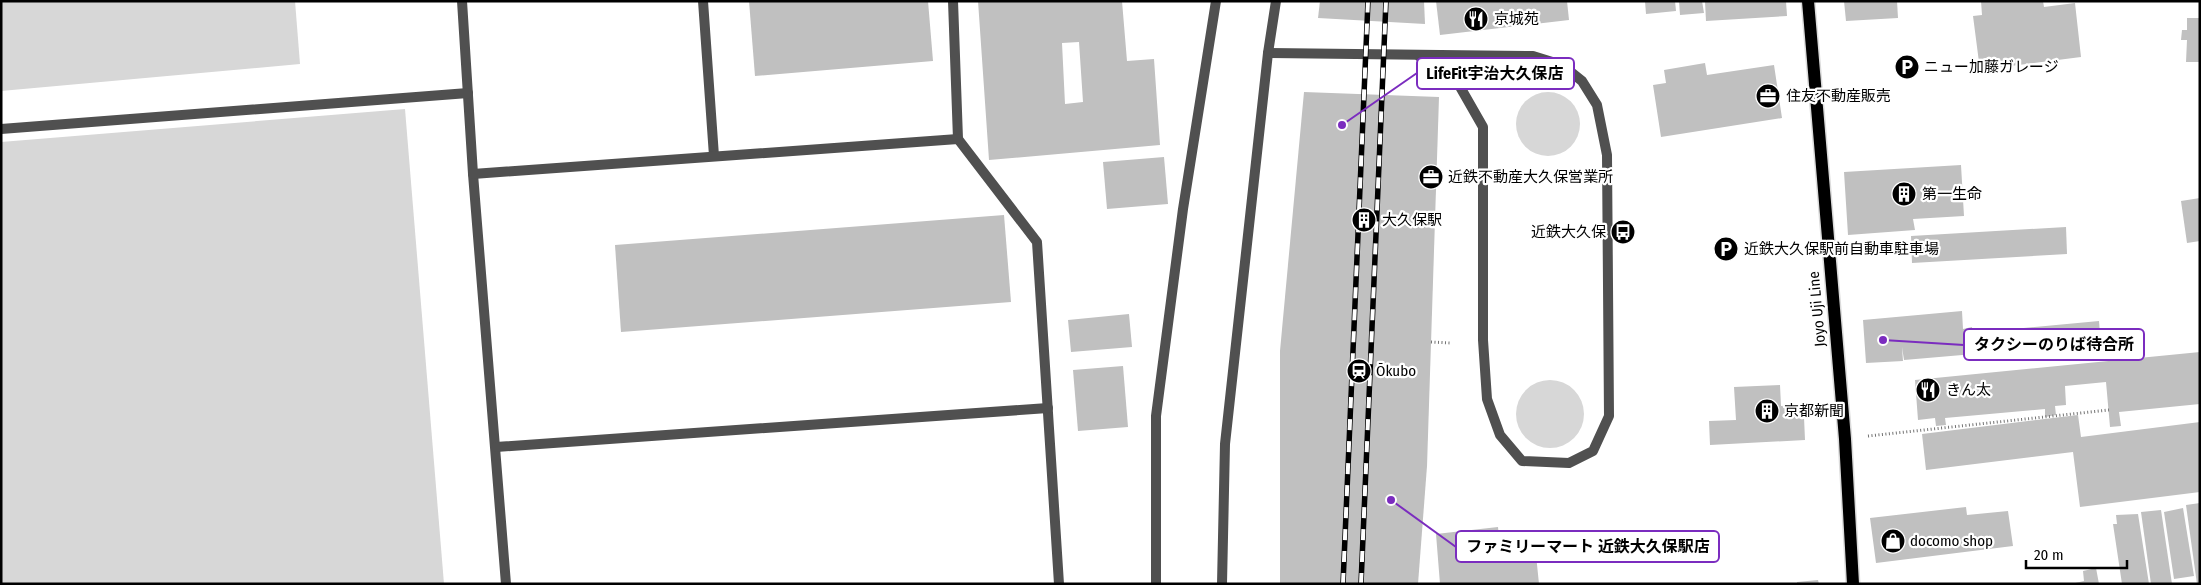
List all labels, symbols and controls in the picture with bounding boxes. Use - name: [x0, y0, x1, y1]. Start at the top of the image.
- restaurant icon: 京城苑: [1463, 6, 1489, 32]
- place label: 京城苑: [1494, 10, 1539, 28]
- parking icon: ニュー加藤ガレージ: [1894, 54, 1920, 80]
- callout: LifeFit宇治大久保店: [1417, 58, 1574, 89]
- place label: ニュー加藤ガレージ: [1924, 58, 2059, 76]
- text: LifeFit宇治大久保店: [1426, 64, 1564, 83]
- office icon: 住友不動産販売: [1755, 83, 1781, 109]
- place label: 住友不動産販売: [1786, 87, 1891, 105]
- office icon: 近鉄不動産大久保営業所: [1418, 164, 1444, 190]
- place label: 近鉄不動産大久保営業所: [1448, 168, 1613, 186]
- building icon: 第一生命: [1891, 181, 1917, 207]
- place label: 第一生命: [1922, 185, 1982, 203]
- building icon: 大久保駅: [1351, 207, 1377, 233]
- place label: 大久保駅: [1382, 211, 1442, 229]
- bus stop icon: 近鉄大久保: [1610, 219, 1636, 245]
- place label: 近鉄大久保: [1531, 223, 1606, 241]
- parking icon: 近鉄大久保駅前自動車駐車場: [1713, 236, 1739, 262]
- place label: 近鉄大久保駅前自動車駐車場: [1744, 240, 1939, 258]
- street label: Joyo Uji Line: [1805, 271, 1829, 347]
- callout: タクシーのりば待合所: [1964, 329, 2144, 360]
- text: タクシーのりば待合所: [1974, 335, 2134, 354]
- station icon: Ōkubo: [1346, 358, 1372, 384]
- place label: Ōkubo: [1376, 362, 1416, 380]
- restaurant icon: きん太: [1915, 377, 1941, 403]
- place label: きん太: [1946, 381, 1991, 399]
- building icon: 京都新聞: [1754, 398, 1780, 424]
- place label: 京都新聞: [1784, 402, 1844, 420]
- shop icon: docomo shop: [1880, 528, 1906, 554]
- callout: ファミリーマート 近鉄大久保駅店: [1456, 531, 1719, 562]
- place label: docomo shop: [1910, 532, 1993, 550]
- text: ファミリーマート 近鉄大久保駅店: [1466, 537, 1710, 556]
- scale bar: [2026, 538, 2127, 570]
- text: 20 m: [2034, 546, 2064, 564]

